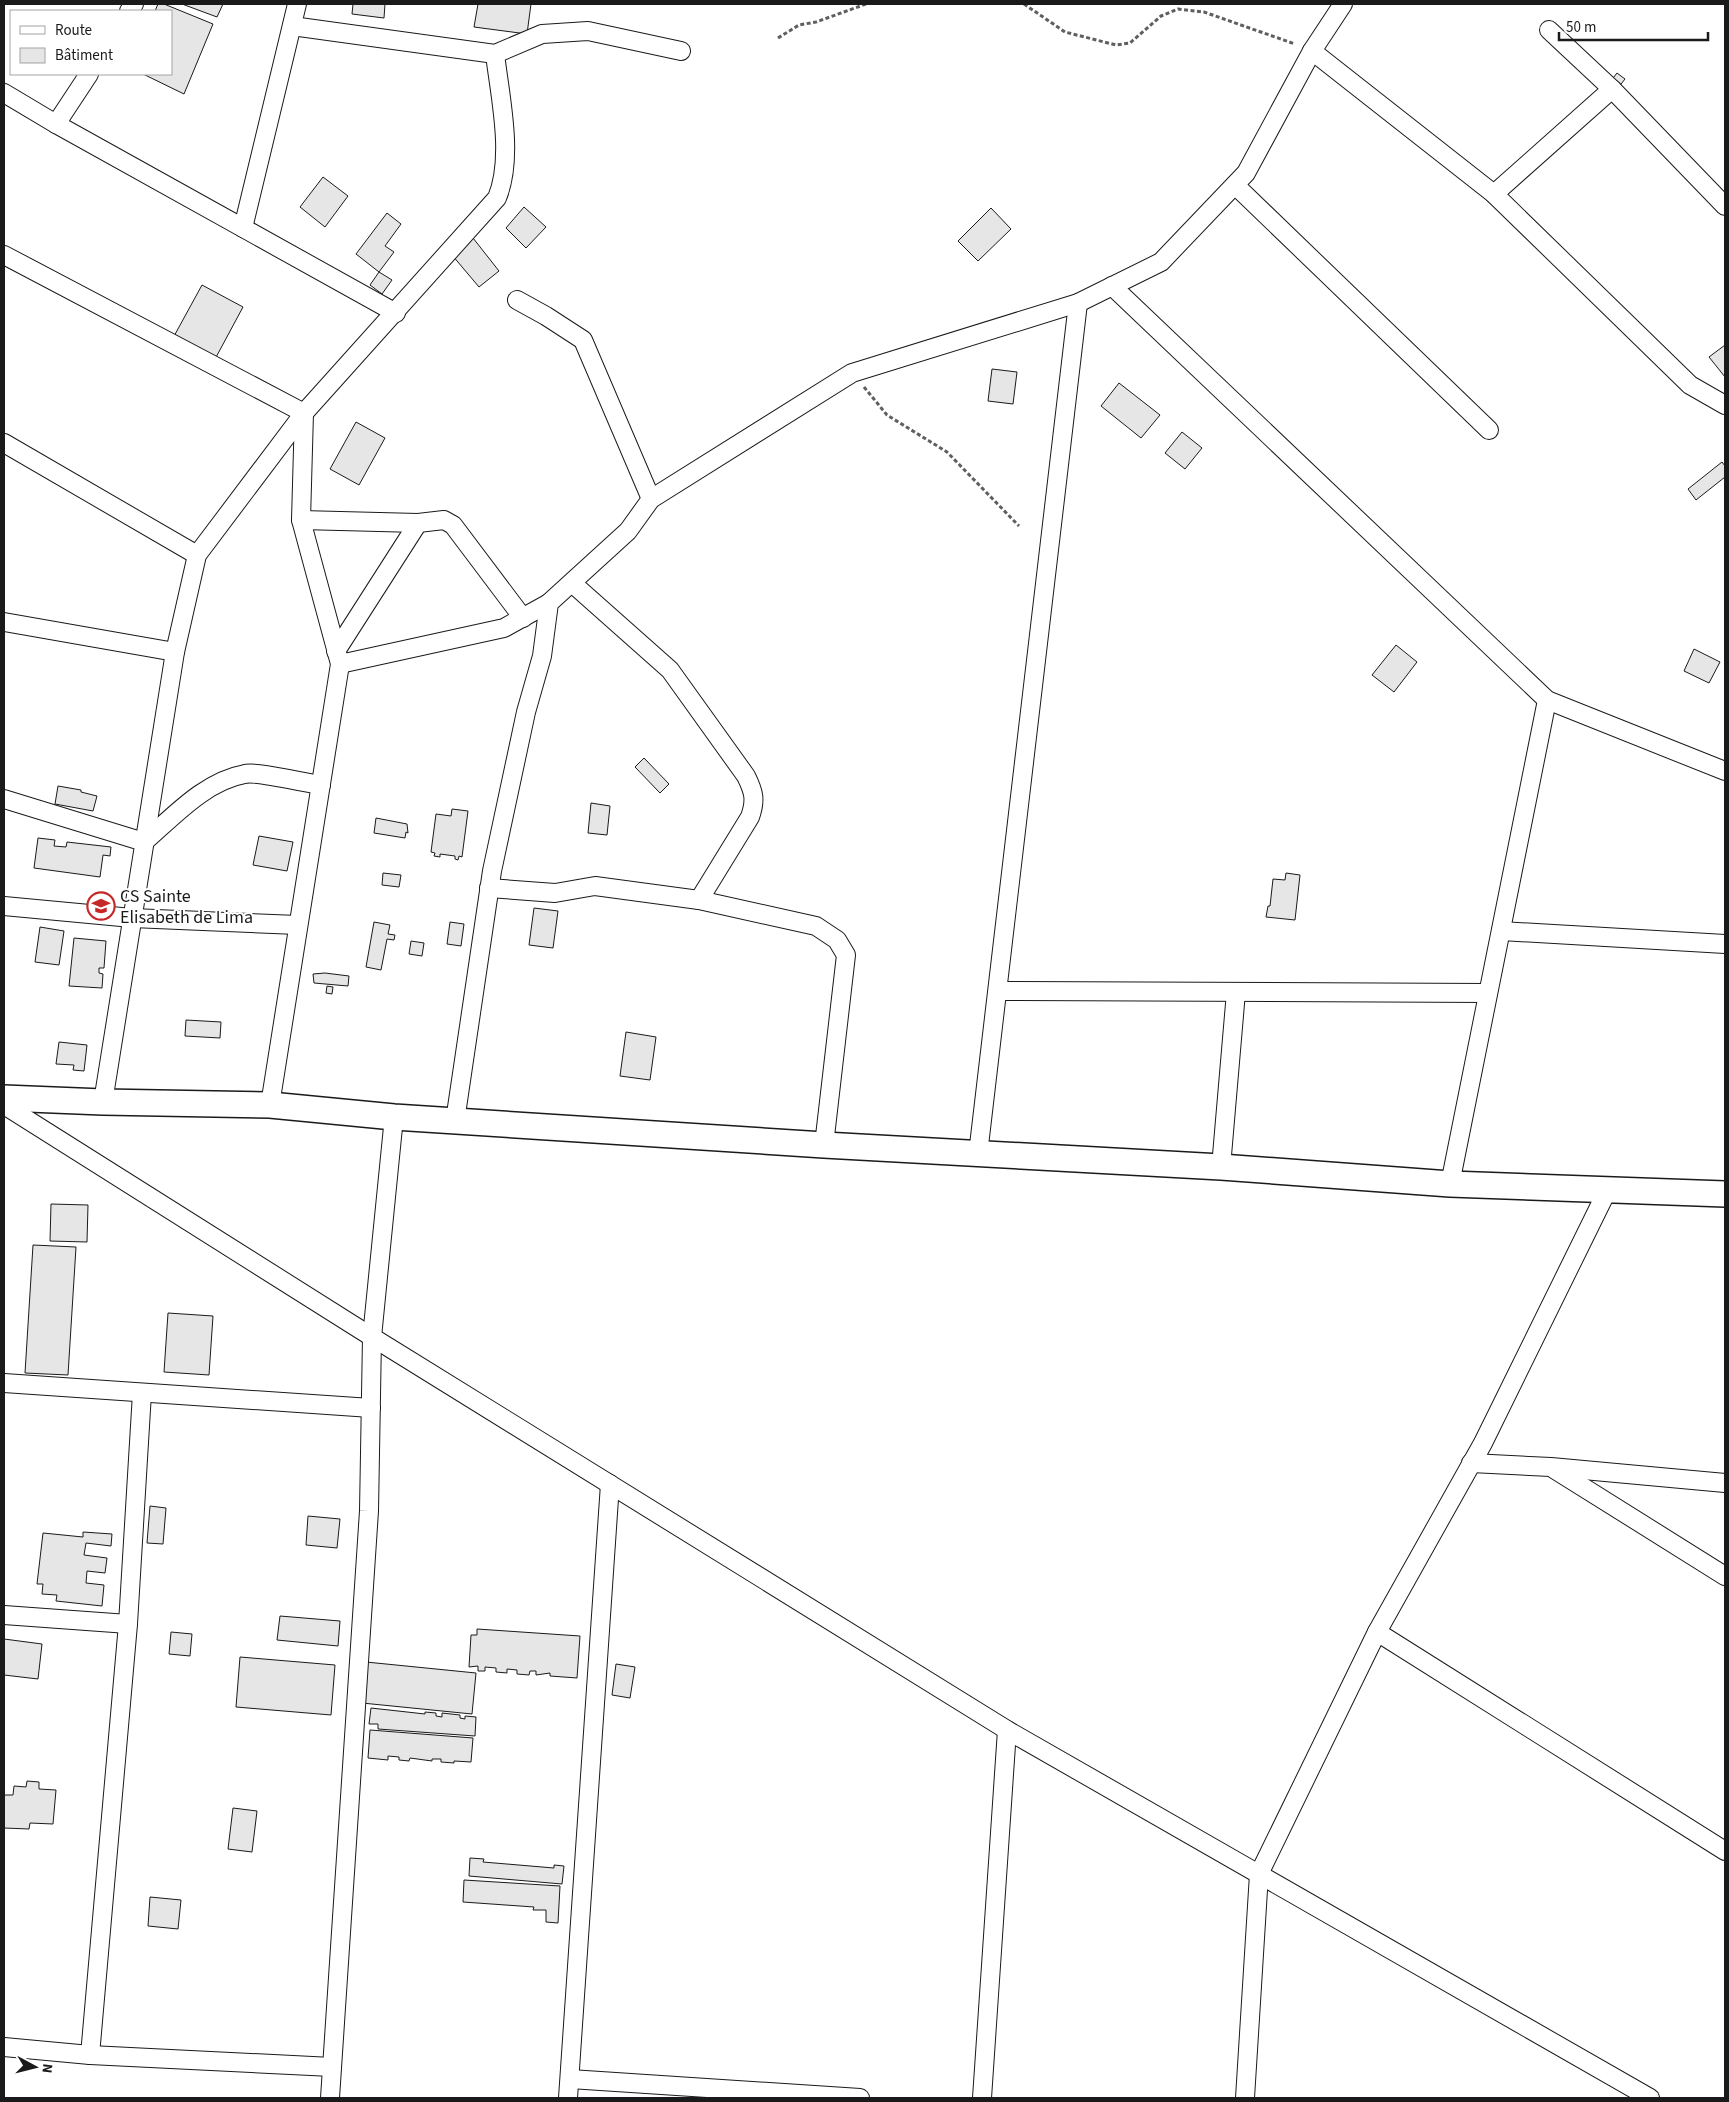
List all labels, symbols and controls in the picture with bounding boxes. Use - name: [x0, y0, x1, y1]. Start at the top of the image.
- legend: [10, 10, 172, 75]
- scale bar: [1559, 10, 1708, 42]
- text: 50 m: [1566, 17, 1596, 38]
- text: Route: [55, 20, 92, 41]
- text: Bâtiment: [55, 45, 113, 66]
- place label: CS Sainte Elisabeth de Lima: [120, 884, 253, 930]
- school or university icon: CS Sainte Elisabeth de Lima: [86, 891, 116, 921]
- north arrow: [10, 2042, 60, 2092]
- text: N: [36, 2063, 57, 2074]

